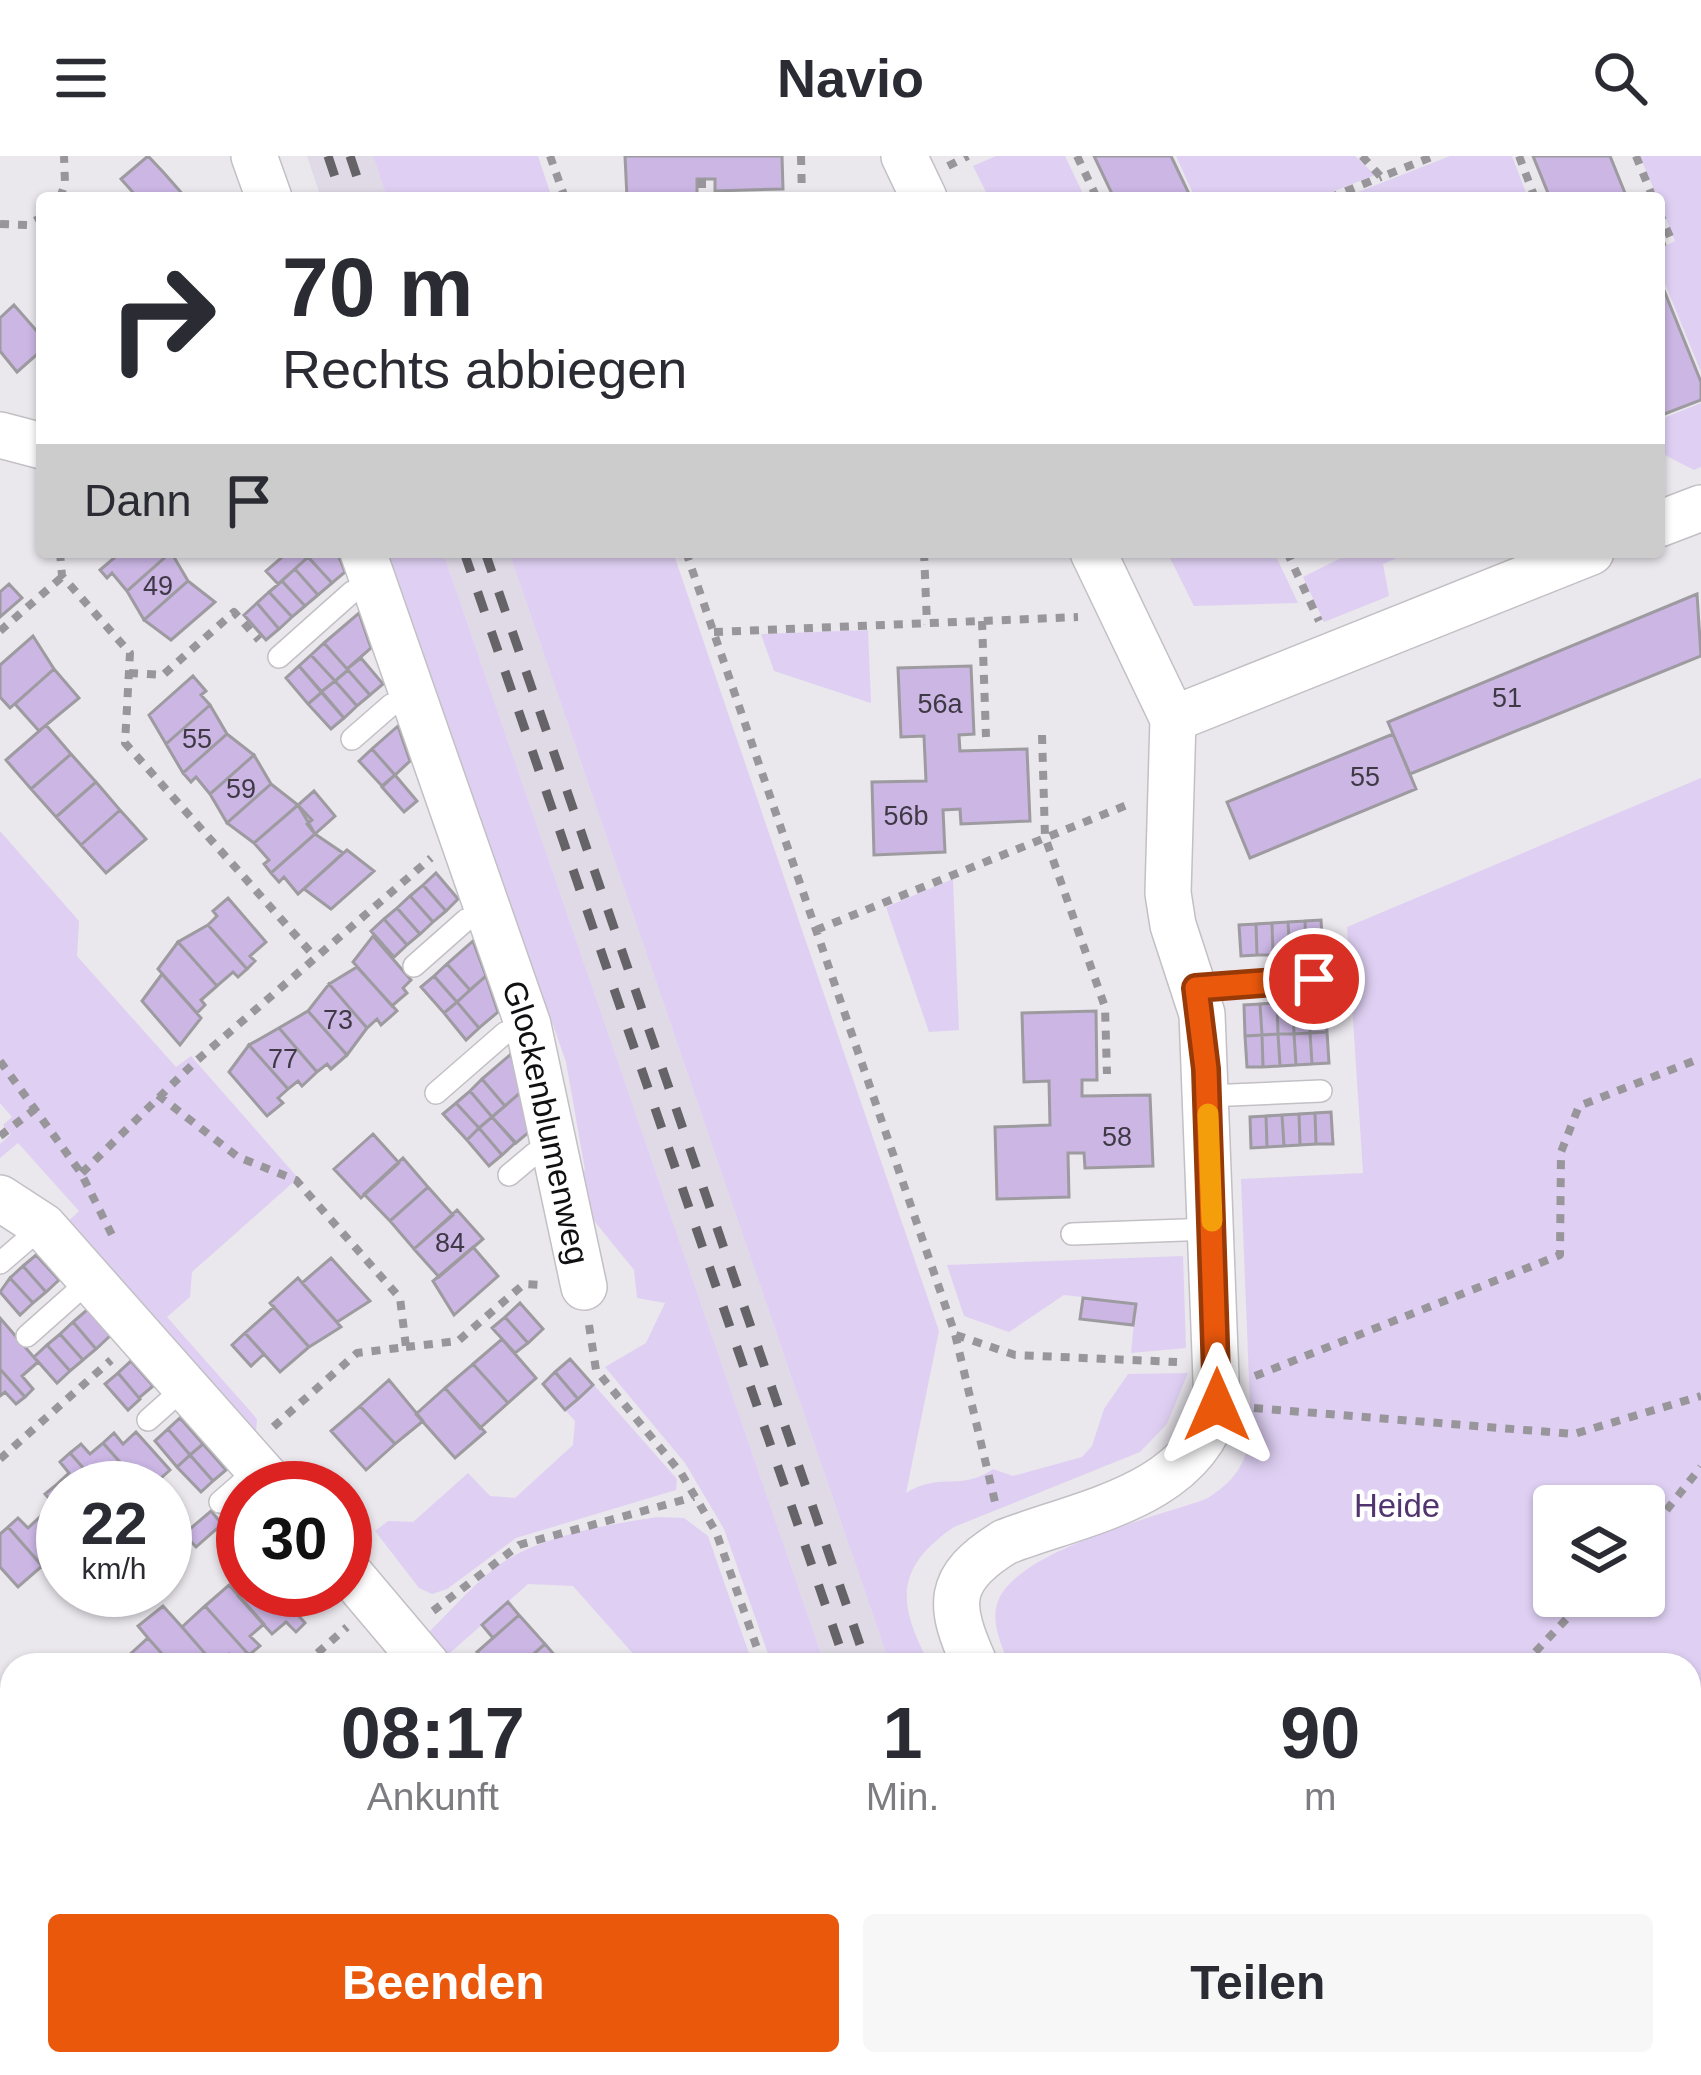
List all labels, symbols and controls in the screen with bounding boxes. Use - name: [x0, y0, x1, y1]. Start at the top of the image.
- icon: menu: [48, 45, 114, 111]
- icon: search: [1587, 45, 1653, 111]
- text: Navio: [777, 48, 924, 108]
- icon: right: [84, 240, 240, 396]
- text: 70 m: [282, 240, 473, 334]
- text: Rechts abbiegen: [282, 339, 687, 399]
- icon: arrive: [216, 468, 282, 534]
- text: Dann: [84, 475, 192, 526]
- house number: 49: [143, 571, 173, 601]
- house number: 51: [1492, 683, 1522, 713]
- house number: 56a: [917, 689, 964, 719]
- house number: 55: [182, 724, 212, 754]
- house number: 55: [1350, 762, 1380, 792]
- house number: 59: [226, 774, 256, 804]
- house number: 56b: [883, 801, 929, 831]
- pin: [1263, 928, 1365, 1030]
- icon: arrive: [1281, 946, 1347, 1012]
- street label: Glockenblumenweg: [495, 976, 597, 1267]
- house number: 73: [323, 1005, 353, 1035]
- house number: 77: [268, 1044, 298, 1074]
- house number: 58: [1102, 1122, 1132, 1152]
- house number: 84: [435, 1228, 465, 1258]
- position arrow: [1154, 1342, 1280, 1468]
- speed limit sign: 30: [216, 1461, 372, 1617]
- map controls: [1533, 1485, 1665, 1617]
- button: layers: [1533, 1485, 1665, 1617]
- park label: Heide: [1354, 1487, 1440, 1524]
- text: 22: [81, 1490, 147, 1557]
- text: km/h: [81, 1552, 147, 1585]
- text: 08:17: [341, 1693, 525, 1773]
- text: 1: [883, 1693, 923, 1773]
- text: 90: [1280, 1693, 1360, 1773]
- text: Ankunft: [367, 1775, 499, 1818]
- text: Min.: [866, 1775, 939, 1818]
- text: m: [1304, 1775, 1336, 1818]
- button: Beenden: [48, 1914, 839, 2052]
- button: Teilen: [863, 1914, 1653, 2052]

